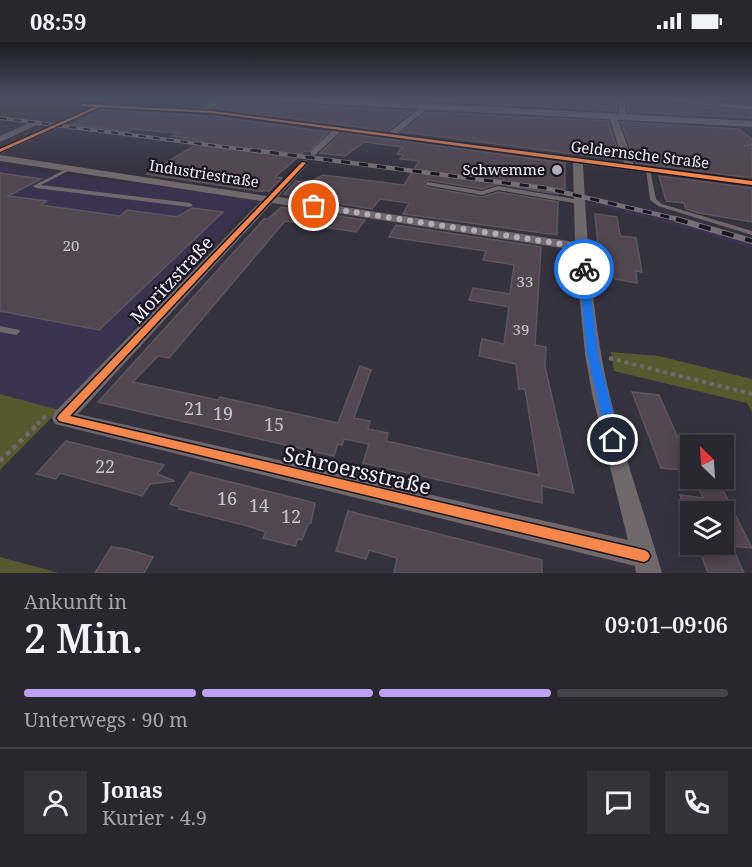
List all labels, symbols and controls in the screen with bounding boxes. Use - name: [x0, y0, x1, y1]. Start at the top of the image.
- text: 08:59: [30, 6, 86, 36]
- street label: Geldernsche Straße: [570, 136, 710, 172]
- street label: Industriestraße: [148, 154, 260, 192]
- place label: Schwemme: [463, 159, 545, 179]
- marker: Schwemme: [550, 163, 564, 177]
- pin: [288, 180, 339, 231]
- icon: bag: [297, 189, 330, 222]
- street label: Moritzstraße: [125, 231, 218, 328]
- house number: 20: [63, 235, 79, 255]
- courier: [554, 239, 614, 299]
- icon: bike: [568, 253, 601, 286]
- house number: 33: [517, 271, 533, 291]
- house number: 39: [513, 319, 529, 339]
- house number: 21: [184, 396, 204, 420]
- house number: 19: [213, 401, 233, 425]
- house number: 15: [264, 412, 284, 436]
- pin: [587, 414, 638, 465]
- icon: home: [596, 423, 629, 456]
- north arrow: [680, 435, 734, 489]
- map controls: [680, 435, 734, 555]
- street label: Schroersstraße: [281, 439, 434, 501]
- house number: 22: [95, 454, 115, 478]
- house number: 16: [217, 486, 237, 510]
- house number: 14: [249, 493, 269, 517]
- button: layers: [680, 501, 734, 555]
- house number: 12: [281, 504, 301, 528]
- text: Ankunft in: [24, 588, 127, 615]
- text: 09:01–09:06: [605, 609, 728, 639]
- text: 2 Min.: [24, 611, 143, 664]
- text: Unterwegs · 90 m: [24, 706, 188, 733]
- button: person: [24, 771, 87, 834]
- button: chat: [587, 771, 650, 834]
- button: phone: [665, 771, 728, 834]
- text: Jonas: [102, 774, 163, 804]
- text: Kurier · 4.9: [102, 804, 207, 831]

